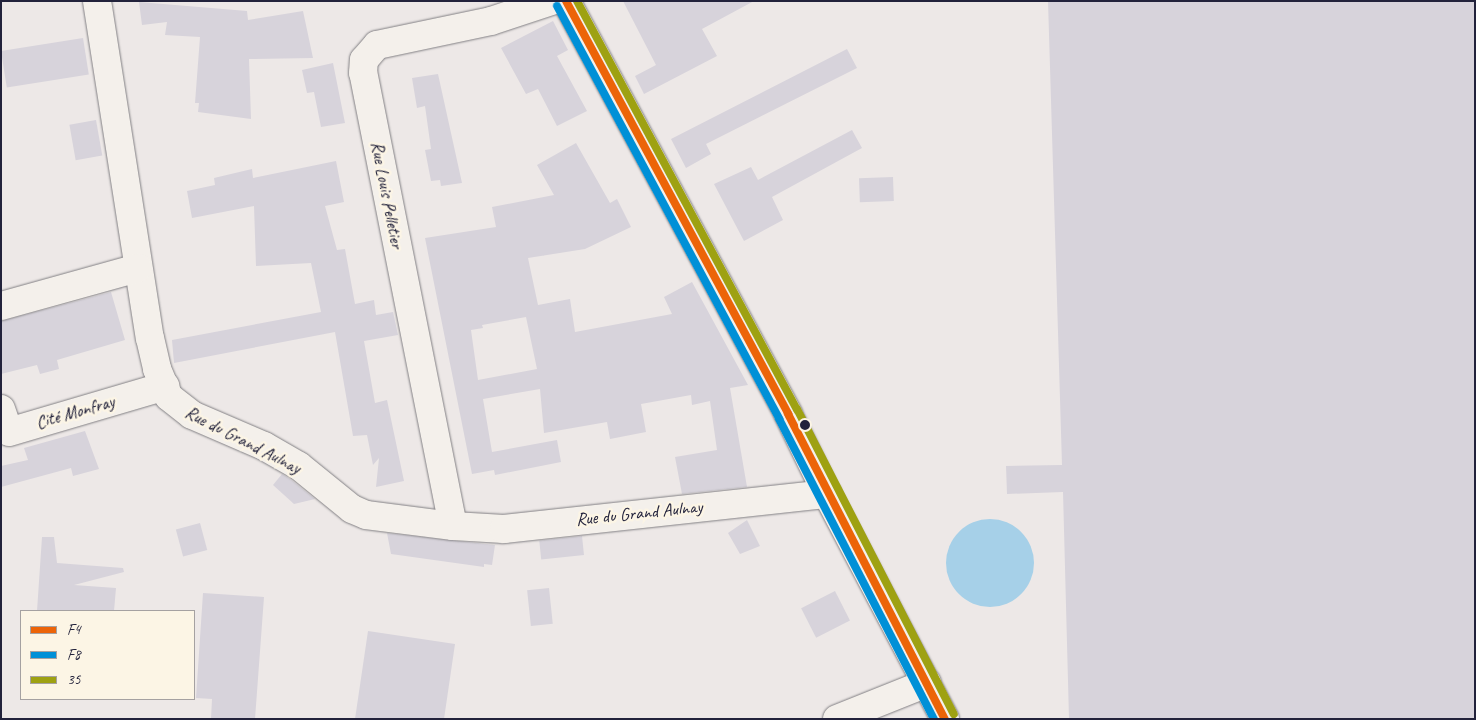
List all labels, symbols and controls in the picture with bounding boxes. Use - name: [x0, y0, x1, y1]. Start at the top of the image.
- street label: Rue Louis Pelletier: [366, 140, 408, 250]
- street label: Cité Monfray: [33, 391, 117, 433]
- street label: Rue du Grand Aulnay: [182, 402, 304, 478]
- unlabelled marker: [800, 420, 810, 430]
- street label: Rue du Grand Aulnay: [575, 496, 703, 530]
- legend: [20, 610, 195, 700]
- text: F4: [67, 620, 81, 639]
- text: F8: [67, 645, 81, 664]
- text: 35: [67, 670, 81, 689]

